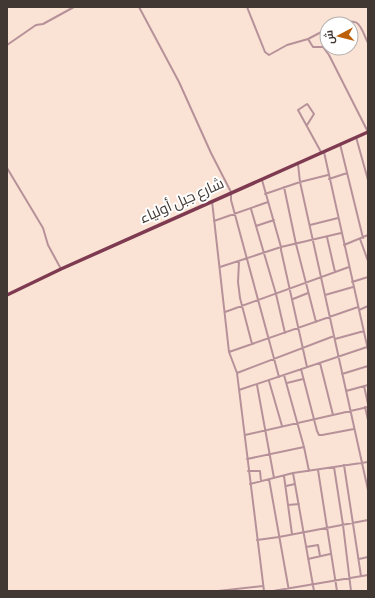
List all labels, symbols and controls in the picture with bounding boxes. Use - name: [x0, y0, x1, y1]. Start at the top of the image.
- north arrow: [319, 16, 359, 56]
- text: ش: [323, 29, 337, 45]
- street label: شارع جبل أولياء: [136, 173, 228, 229]

